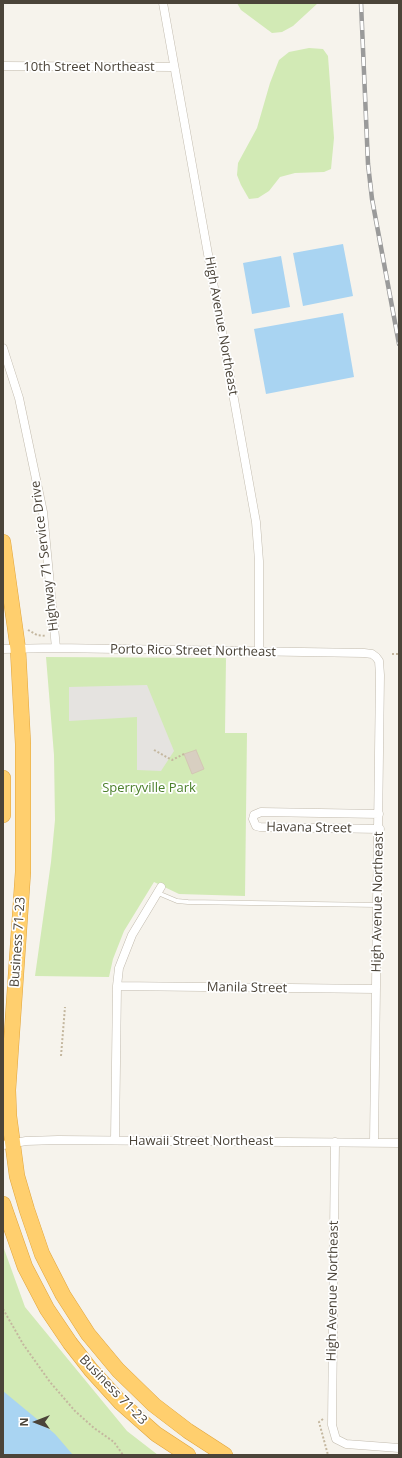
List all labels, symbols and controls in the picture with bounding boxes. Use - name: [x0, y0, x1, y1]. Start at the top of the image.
- street label: 10th Street Northeast: [23, 59, 155, 75]
- street label: High Avenue Northeast: [201, 255, 241, 397]
- street label: Highway 71 Service Drive: [28, 480, 62, 632]
- street label: Porto Rico Street Northeast: [110, 642, 276, 660]
- park label: Sperryville Park: [102, 780, 196, 796]
- street label: Havana Street: [266, 819, 352, 837]
- street label: High Avenue Northeast: [369, 831, 387, 973]
- street label: Business 71-23: [7, 896, 29, 988]
- street label: Manila Street: [207, 979, 287, 997]
- street label: Hawaii Street Northeast: [129, 1133, 273, 1149]
- street label: High Avenue Northeast: [324, 1220, 342, 1362]
- street label: Business 71-23: [76, 1352, 150, 1428]
- north arrow: [16, 1402, 56, 1442]
- text: N: [16, 1418, 31, 1426]

